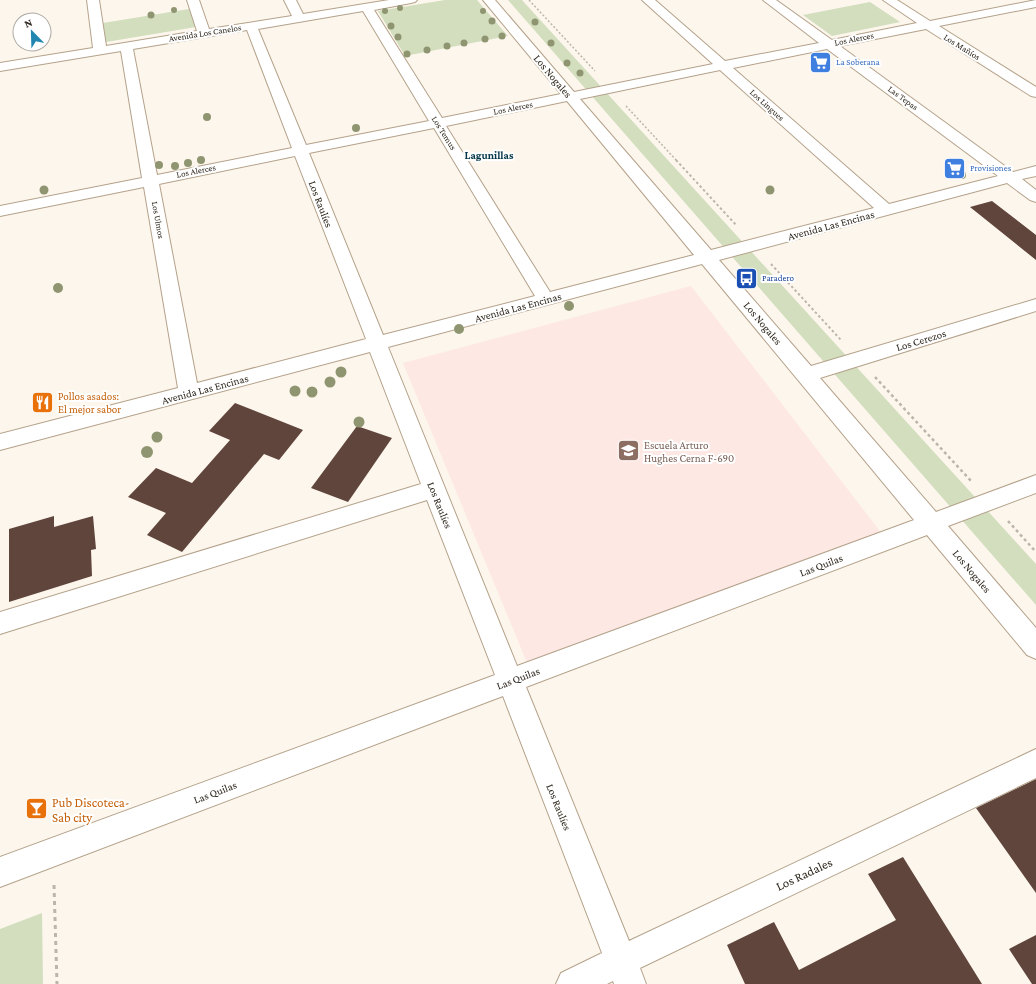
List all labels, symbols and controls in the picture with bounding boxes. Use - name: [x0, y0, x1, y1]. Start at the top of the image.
- north arrow: [12, 12, 52, 52]
- text: N: [22, 16, 34, 30]
- street label: Avenida Los Canelos: [168, 22, 243, 44]
- street label: Los Alerces: [834, 30, 875, 48]
- street label: Los Mañíos: [942, 32, 982, 62]
- supermarket icon: La Soberana: [808, 49, 834, 75]
- street label: Los Nogales: [531, 52, 574, 101]
- place label: La Soberana: [836, 57, 880, 67]
- street label: Las Tepas: [886, 84, 920, 113]
- street label: Los Lingues: [748, 87, 786, 123]
- street label: Los Alerces: [493, 99, 534, 117]
- street label: Los Temus: [430, 114, 459, 152]
- district label: Lagunillas: [465, 149, 514, 161]
- supermarket icon: Provisiones: [942, 155, 968, 181]
- street label: Los Alerces: [176, 162, 217, 180]
- place label: Provisiones: [970, 163, 1012, 173]
- street label: Los Raulíes: [307, 179, 335, 229]
- street label: Los Ulmos: [150, 201, 166, 240]
- street label: Avenida Las Encinas: [786, 208, 876, 242]
- bus stop icon: Paradero: [733, 265, 759, 291]
- place label: Paradero: [762, 273, 794, 283]
- street label: Avenida Las Encinas: [473, 290, 563, 324]
- street label: Los Nogales: [741, 299, 784, 348]
- street label: Los Cerezos: [895, 327, 947, 353]
- street label: Avenida Las Encinas: [160, 372, 250, 406]
- restaurant icon: Pollos asados: El mejor sabor: [30, 389, 56, 415]
- place label: Pollos asados: El mejor sabor: [58, 390, 121, 416]
- school or university icon: Escuela Arturo Hughes Cerna F-690: [616, 438, 642, 464]
- place label: Escuela Arturo Hughes Cerna F-690: [644, 439, 734, 465]
- street label: Los Raulíes: [425, 480, 455, 530]
- street label: Los Nogales: [950, 547, 993, 596]
- street label: Las Quilas: [798, 551, 844, 579]
- street label: Las Quilas: [495, 664, 541, 692]
- street label: Las Quilas: [192, 778, 238, 806]
- street label: Los Raulíes: [544, 782, 574, 832]
- place label: Pub Discoteca- Sab city: [52, 795, 130, 825]
- bar icon: Pub Discoteca- Sab city: [24, 796, 50, 822]
- street label: Los Radales: [773, 854, 835, 894]

